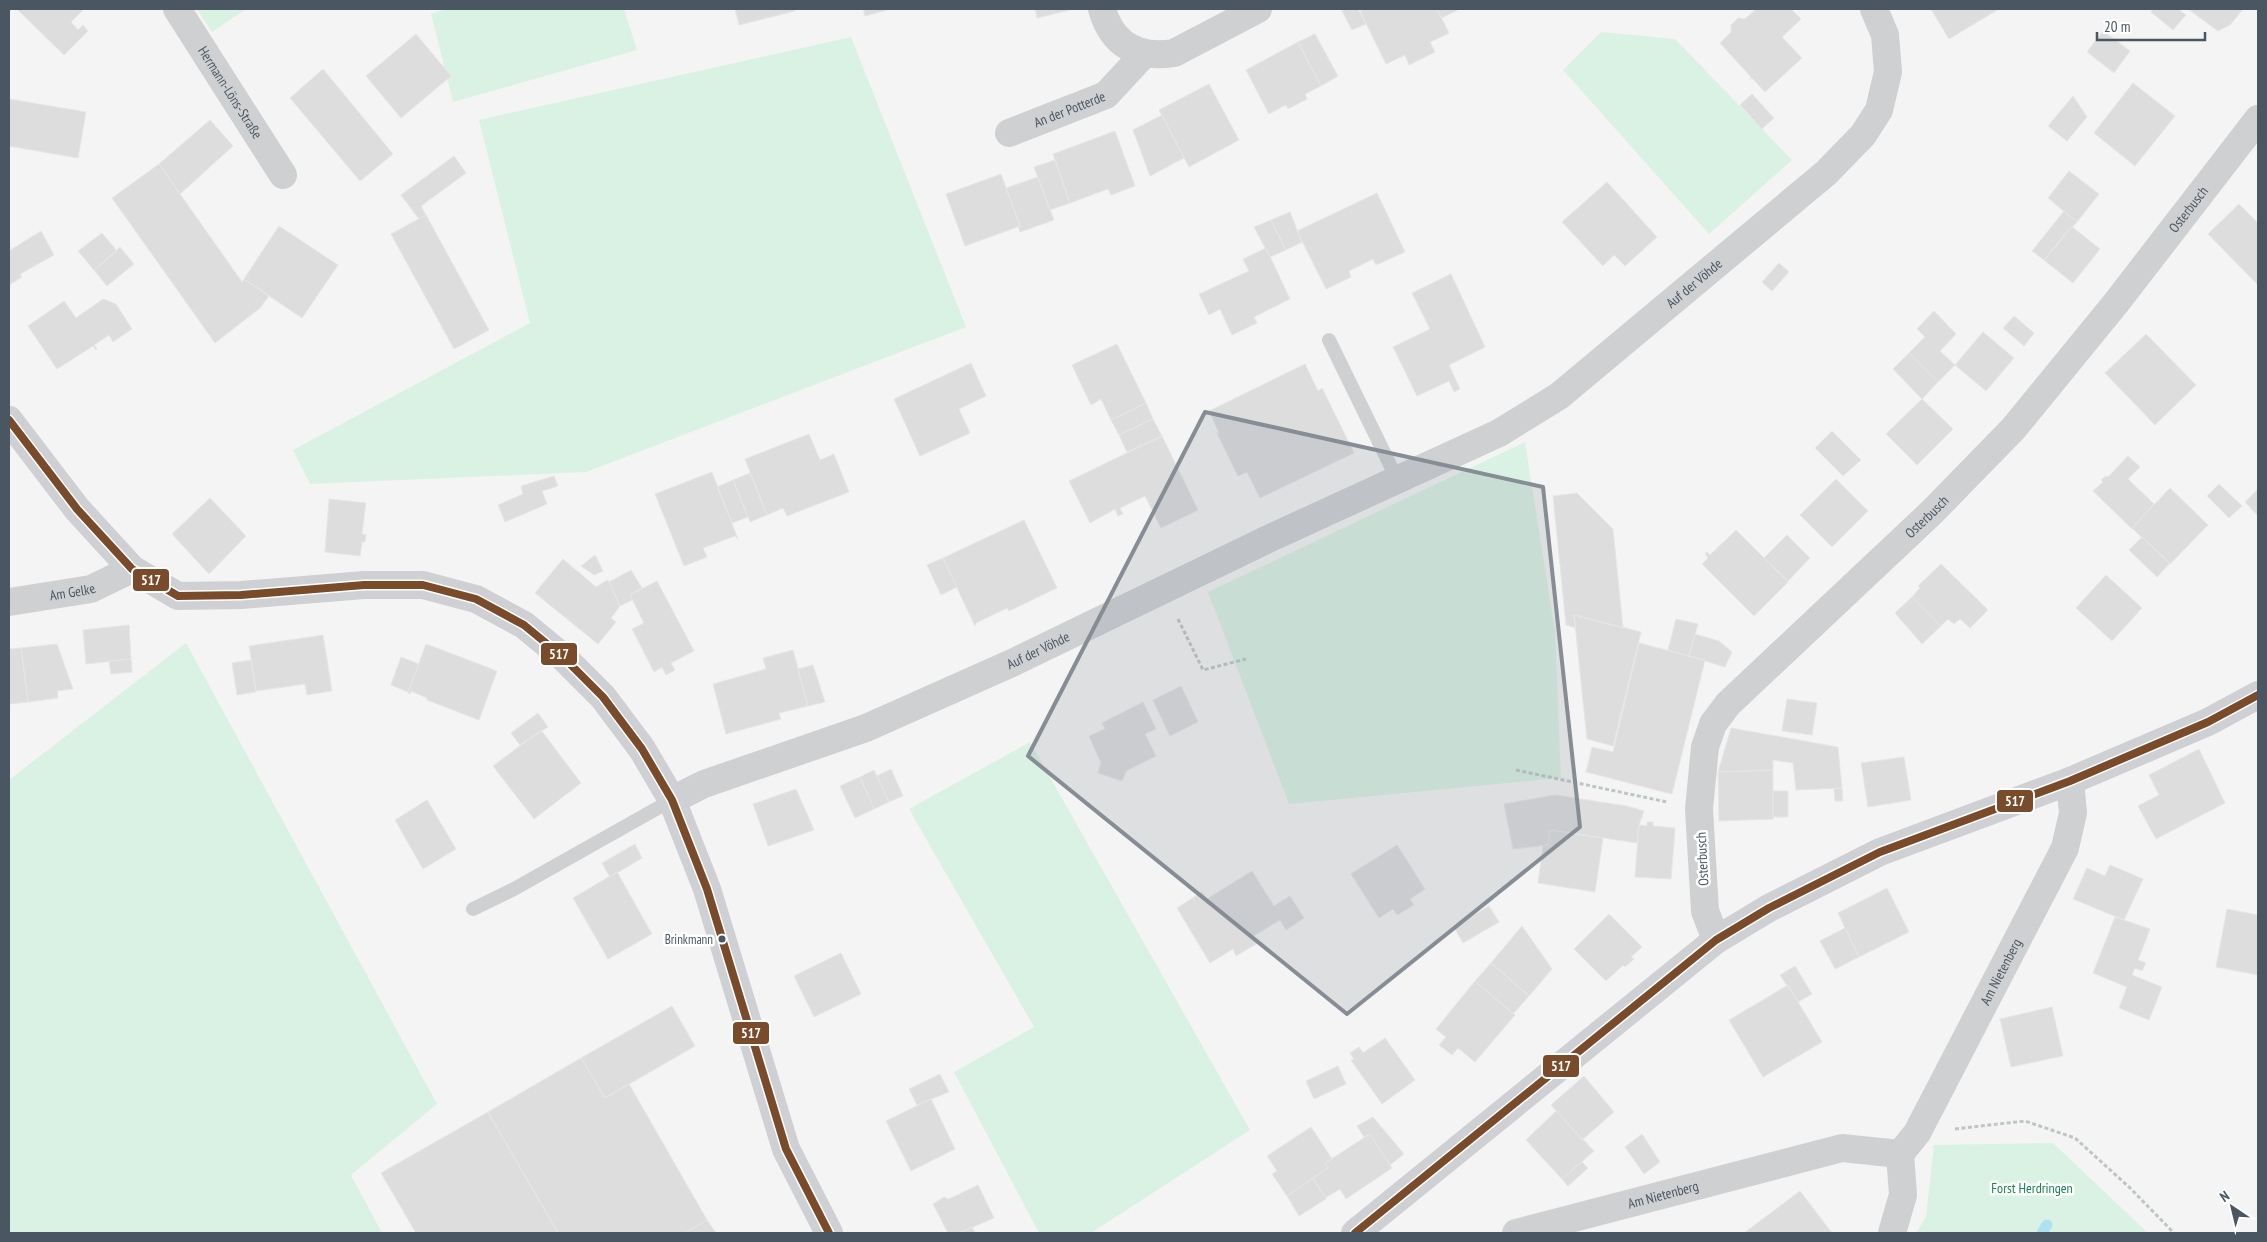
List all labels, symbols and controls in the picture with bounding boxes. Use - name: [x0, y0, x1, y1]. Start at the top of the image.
- scale bar: [2097, 10, 2204, 42]
- text: 20 m: [2104, 17, 2130, 36]
- street label: Hermann-Löns-Straße: [194, 43, 267, 142]
- street label: An der Potterde: [1031, 87, 1108, 131]
- street label: Osterbusch: [2165, 183, 2212, 236]
- street label: Auf der Vöhde: [1662, 255, 1726, 312]
- street label: Osterbusch: [1901, 491, 1952, 542]
- line badge: 517: [132, 568, 170, 592]
- text: 517: [141, 571, 161, 589]
- street label: Am Gelke: [48, 579, 99, 604]
- street label: Auf der Vöhde: [1004, 627, 1073, 673]
- line badge: 517: [540, 642, 578, 666]
- text: 517: [549, 645, 569, 663]
- line badge: 517: [1996, 789, 2034, 813]
- text: 517: [2005, 792, 2025, 810]
- street label: Osterbusch: [1692, 832, 1712, 886]
- place label: Brinkmann: [665, 931, 713, 948]
- marker: Brinkmann: [717, 934, 727, 944]
- street label: Am Nietenberg: [1976, 935, 2025, 1008]
- line badge: 517: [732, 1021, 770, 1045]
- text: 517: [741, 1024, 761, 1042]
- line badge: 517: [1542, 1054, 1580, 1078]
- text: 517: [1551, 1057, 1571, 1075]
- street label: Am Nietenberg: [1626, 1177, 1700, 1213]
- park label: Forst Herdringen: [1991, 1179, 2073, 1197]
- north arrow: [2207, 1182, 2257, 1232]
- text: N: [2216, 1187, 2233, 1206]

